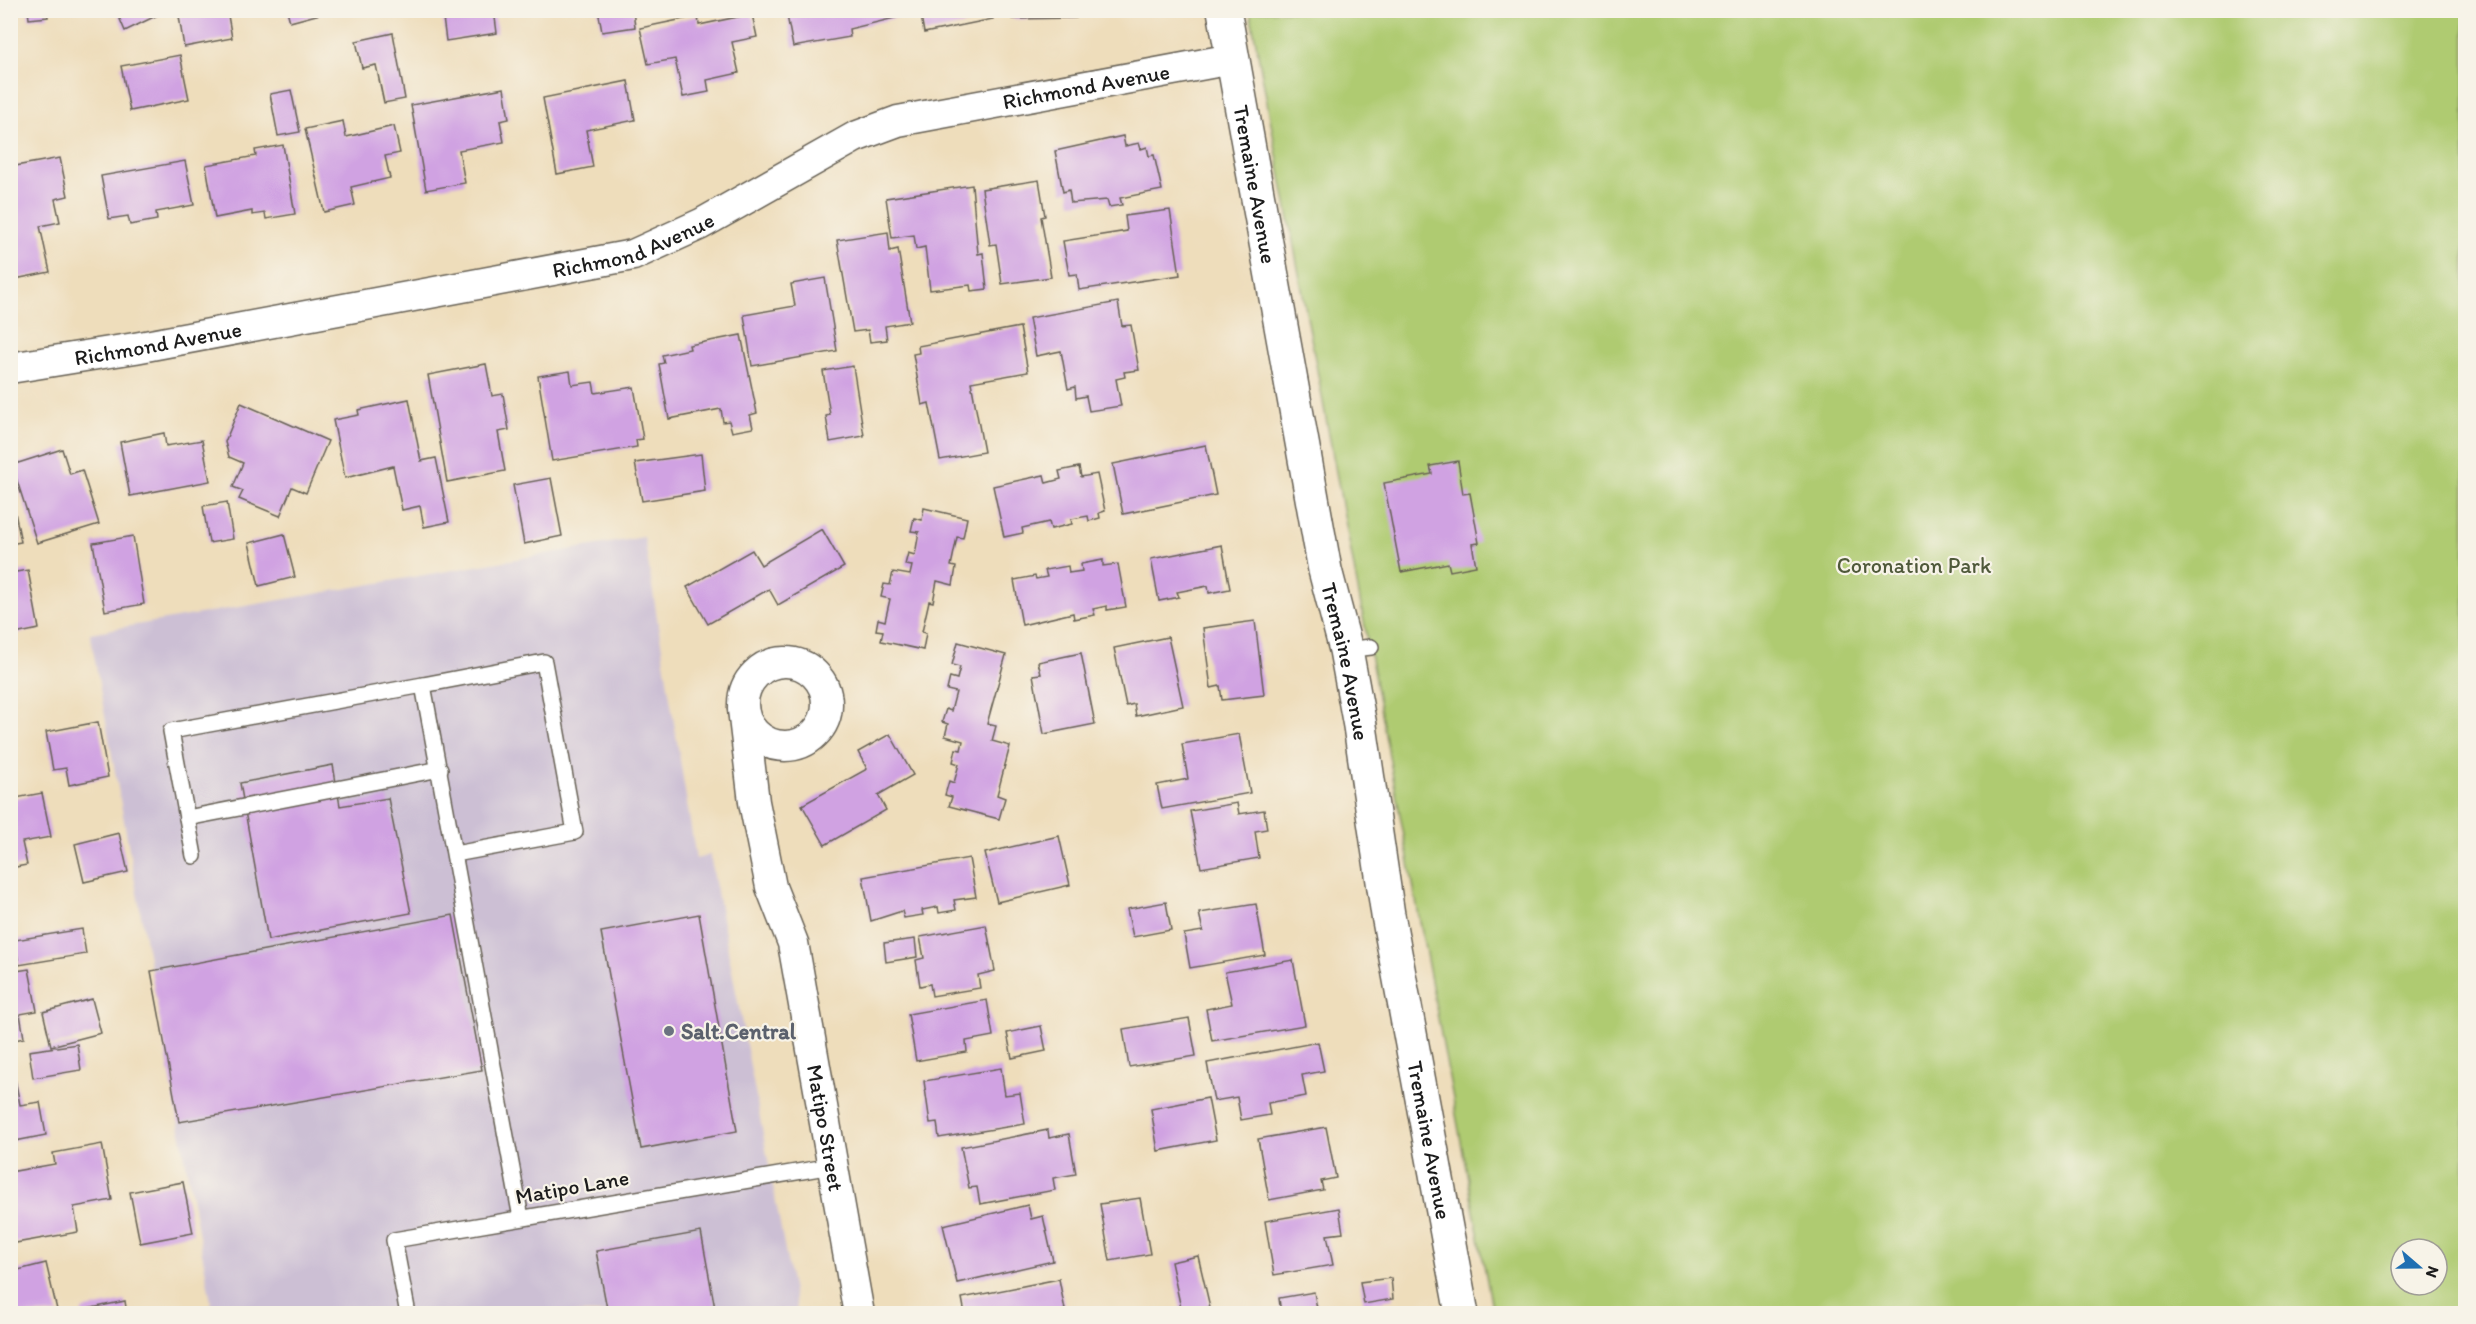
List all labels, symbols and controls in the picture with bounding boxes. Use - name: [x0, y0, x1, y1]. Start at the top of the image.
- street label: Richmond Avenue: [1000, 57, 1172, 115]
- street label: Tremaine Avenue: [1228, 103, 1283, 266]
- street label: Richmond Avenue: [550, 206, 719, 283]
- street label: Richmond Avenue: [72, 315, 244, 371]
- park label: Coronation Park: [1837, 552, 1992, 579]
- street label: Tremaine Avenue: [1315, 580, 1375, 742]
- place label: Salt.Central: [681, 1018, 797, 1045]
- marker: Salt.Central: [662, 1024, 676, 1038]
- street label: Tremaine Avenue: [1402, 1058, 1458, 1222]
- street label: Matipo Street: [801, 1062, 850, 1193]
- street label: Matipo Lane: [513, 1164, 631, 1210]
- north arrow: [2389, 1237, 2449, 1297]
- text: N: [2422, 1264, 2443, 1280]

